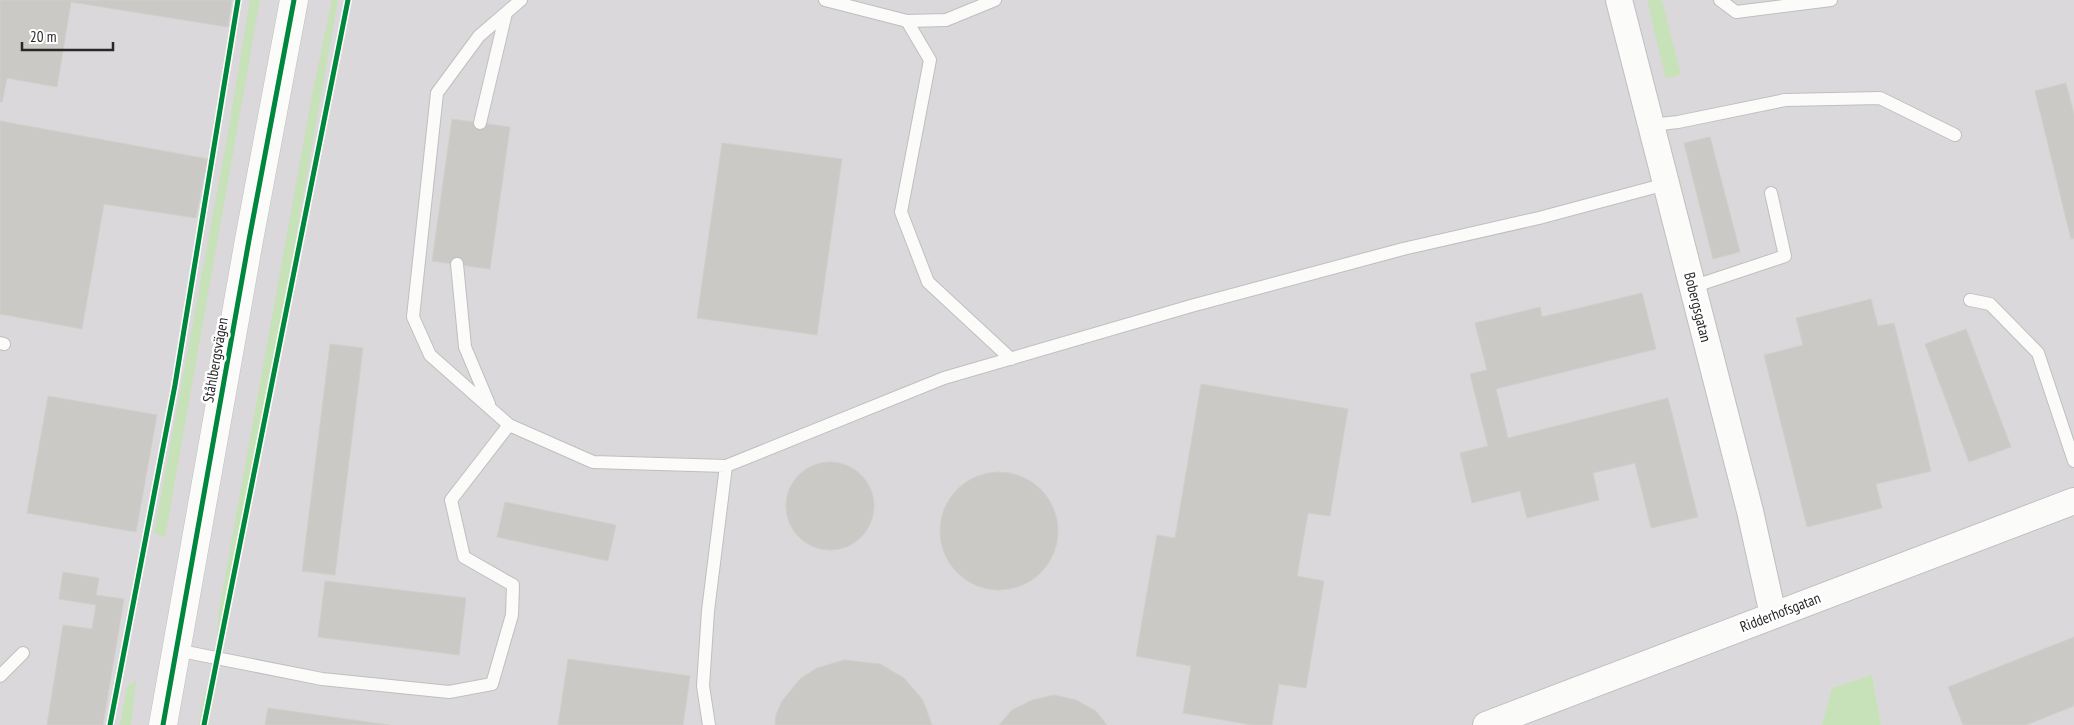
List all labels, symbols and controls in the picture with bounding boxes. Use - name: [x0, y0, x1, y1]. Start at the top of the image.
- scale bar: [22, 20, 114, 52]
- text: 20 m: [30, 27, 56, 46]
- street label: Bobergsgatan: [1680, 270, 1716, 344]
- street label: Ståhlbergsvägen: [198, 316, 232, 404]
- street label: Ridderhofsgatan: [1737, 588, 1823, 636]

